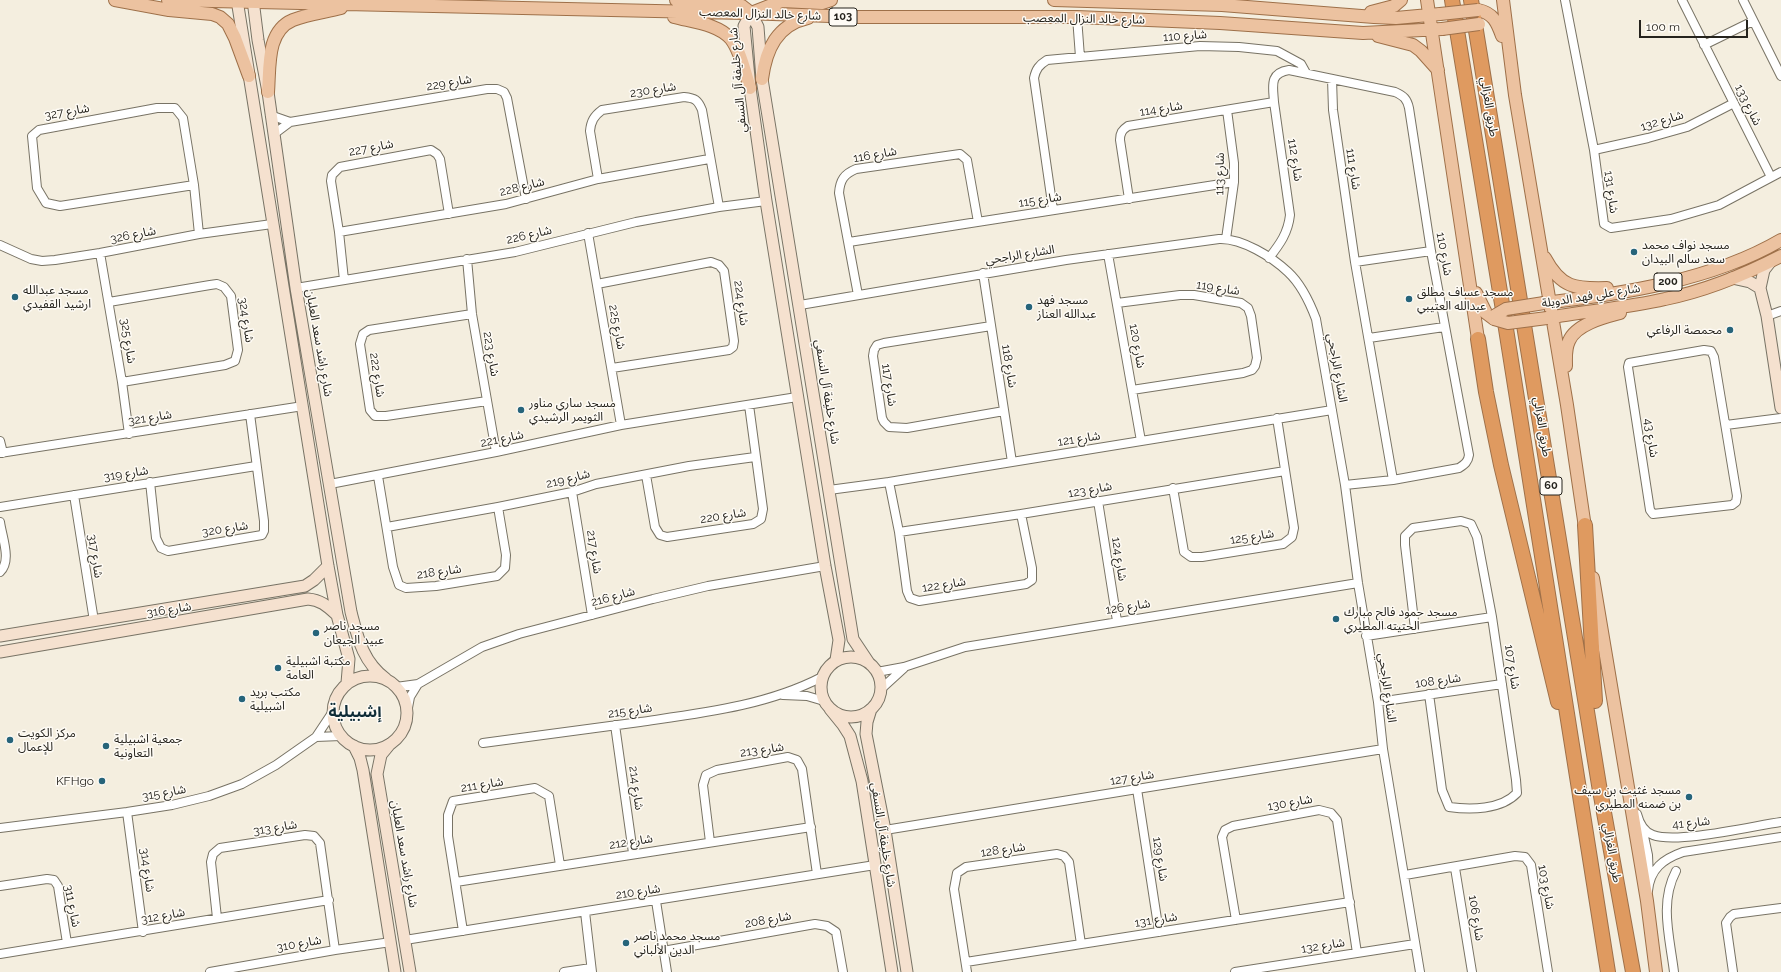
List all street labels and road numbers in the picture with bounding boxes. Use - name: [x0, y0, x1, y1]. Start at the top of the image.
- street label: شارع خالد النزال المعصب: [699, 5, 821, 23]
- road number: 103: [829, 8, 857, 26]
- street label: شارع خالد النزال المعصب: [1023, 11, 1145, 27]
- street label: شارع خليفة آل النسفي: [726, 27, 750, 133]
- street label: شارع 110: [1163, 27, 1207, 45]
- street label: شارع 229: [425, 72, 473, 94]
- street label: طريق الغزالي: [1477, 76, 1501, 138]
- street label: شارع 230: [629, 79, 677, 101]
- street label: شارع 133: [1732, 82, 1764, 128]
- street label: 114 شارع: [1139, 99, 1183, 119]
- street label: شارع 327: [43, 101, 91, 123]
- street label: شارع 132: [1639, 108, 1685, 134]
- street label: شارع 227: [347, 137, 395, 159]
- street label: شارع 112: [1285, 138, 1305, 182]
- street label: شارع 116: [852, 144, 898, 166]
- street label: شارع 111: [1343, 147, 1363, 191]
- street label: شارع 113: [1212, 152, 1228, 196]
- street label: شارع 131: [1601, 170, 1621, 214]
- street label: شارع 228: [498, 174, 546, 200]
- street label: شارع 115: [1018, 190, 1062, 210]
- street label: شارع 226: [505, 223, 553, 247]
- street label: شارع 326: [109, 224, 157, 246]
- street label: شارع 110: [1433, 231, 1455, 277]
- street label: الشارع الراجحي: [984, 242, 1056, 268]
- road number: 200: [1654, 273, 1682, 291]
- street label: شارع 119: [1195, 277, 1241, 299]
- street label: شارع 224: [731, 279, 751, 327]
- street label: شارع علي فهد الدويلة: [1541, 281, 1641, 311]
- street label: شارع راشد سعد العلبان: [302, 288, 336, 398]
- street label: شارع 324: [235, 296, 257, 344]
- street label: شارع 225: [606, 303, 628, 351]
- street label: شارع 325: [117, 317, 139, 365]
- street label: شارع 120: [1126, 323, 1148, 369]
- street label: شارع 223: [480, 330, 502, 378]
- street label: الشارع الراجحي: [1324, 332, 1350, 404]
- street label: شارع خليفة آل النسفي: [812, 339, 842, 445]
- street label: شارع 118: [998, 343, 1020, 389]
- street label: شارع 222: [366, 352, 388, 398]
- street label: شارع 117: [879, 363, 899, 407]
- street label: طريق الغزالي: [1530, 396, 1554, 458]
- street label: شارع 321: [127, 407, 173, 429]
- street label: شارع 43: [1641, 417, 1661, 459]
- street label: شارع 221: [479, 427, 525, 451]
- street label: شارع 121: [1057, 429, 1101, 449]
- street label: شارع 319: [103, 463, 149, 485]
- street label: شارع 219: [544, 467, 592, 491]
- road number: 60: [1540, 477, 1562, 495]
- street label: شارع 123: [1067, 479, 1113, 501]
- street label: شارع 220: [699, 505, 747, 527]
- street label: شارع 320: [201, 518, 249, 540]
- street label: شارع 125: [1229, 526, 1275, 548]
- street label: شارع 217: [583, 529, 605, 575]
- street label: شارع 317: [84, 533, 106, 579]
- street label: شارع 124: [1108, 536, 1130, 582]
- street label: شارع 218: [416, 562, 462, 582]
- street label: شارع 122: [921, 574, 967, 596]
- street label: شارع 216: [589, 584, 637, 610]
- street label: شارع 126: [1105, 596, 1151, 618]
- street label: شارع 316: [146, 599, 192, 621]
- street label: شارع 107: [1501, 644, 1523, 690]
- street label: الشارع الراجحي: [1375, 652, 1399, 724]
- street label: شارع 108: [1414, 671, 1462, 691]
- street label: شارع 215: [607, 701, 653, 721]
- street label: شارع 213: [739, 740, 785, 760]
- street label: شارع 214: [626, 765, 646, 811]
- street label: شارع 127: [1109, 767, 1155, 789]
- street label: شارع 211: [460, 775, 504, 795]
- street label: شارع 315: [141, 782, 187, 804]
- street label: شارع خليفة آل النسفي: [868, 782, 898, 888]
- street label: شارع 130: [1266, 792, 1314, 814]
- street label: شارع راشد سعد العلبان: [387, 799, 421, 909]
- street label: شارع 41: [1671, 814, 1711, 832]
- street label: شارع 313: [252, 817, 298, 839]
- street label: طريق الغزالي: [1600, 822, 1624, 884]
- street label: شارع 212: [608, 831, 654, 853]
- street label: شارع 129: [1149, 836, 1171, 882]
- street label: شارع 128: [980, 840, 1026, 860]
- street label: شارع 314: [137, 847, 157, 893]
- street label: شارع 103: [1535, 863, 1557, 911]
- street label: شارع 210: [615, 881, 661, 903]
- street label: شارع 311: [61, 883, 83, 929]
- street label: شارع 106: [1465, 894, 1487, 942]
- street label: شارع 312: [140, 905, 186, 927]
- street label: شارع 208: [744, 909, 792, 931]
- street label: شارع 131: [1134, 910, 1178, 930]
- street label: شارع 310: [275, 933, 323, 955]
- street label: شارع 132: [1300, 935, 1346, 957]

